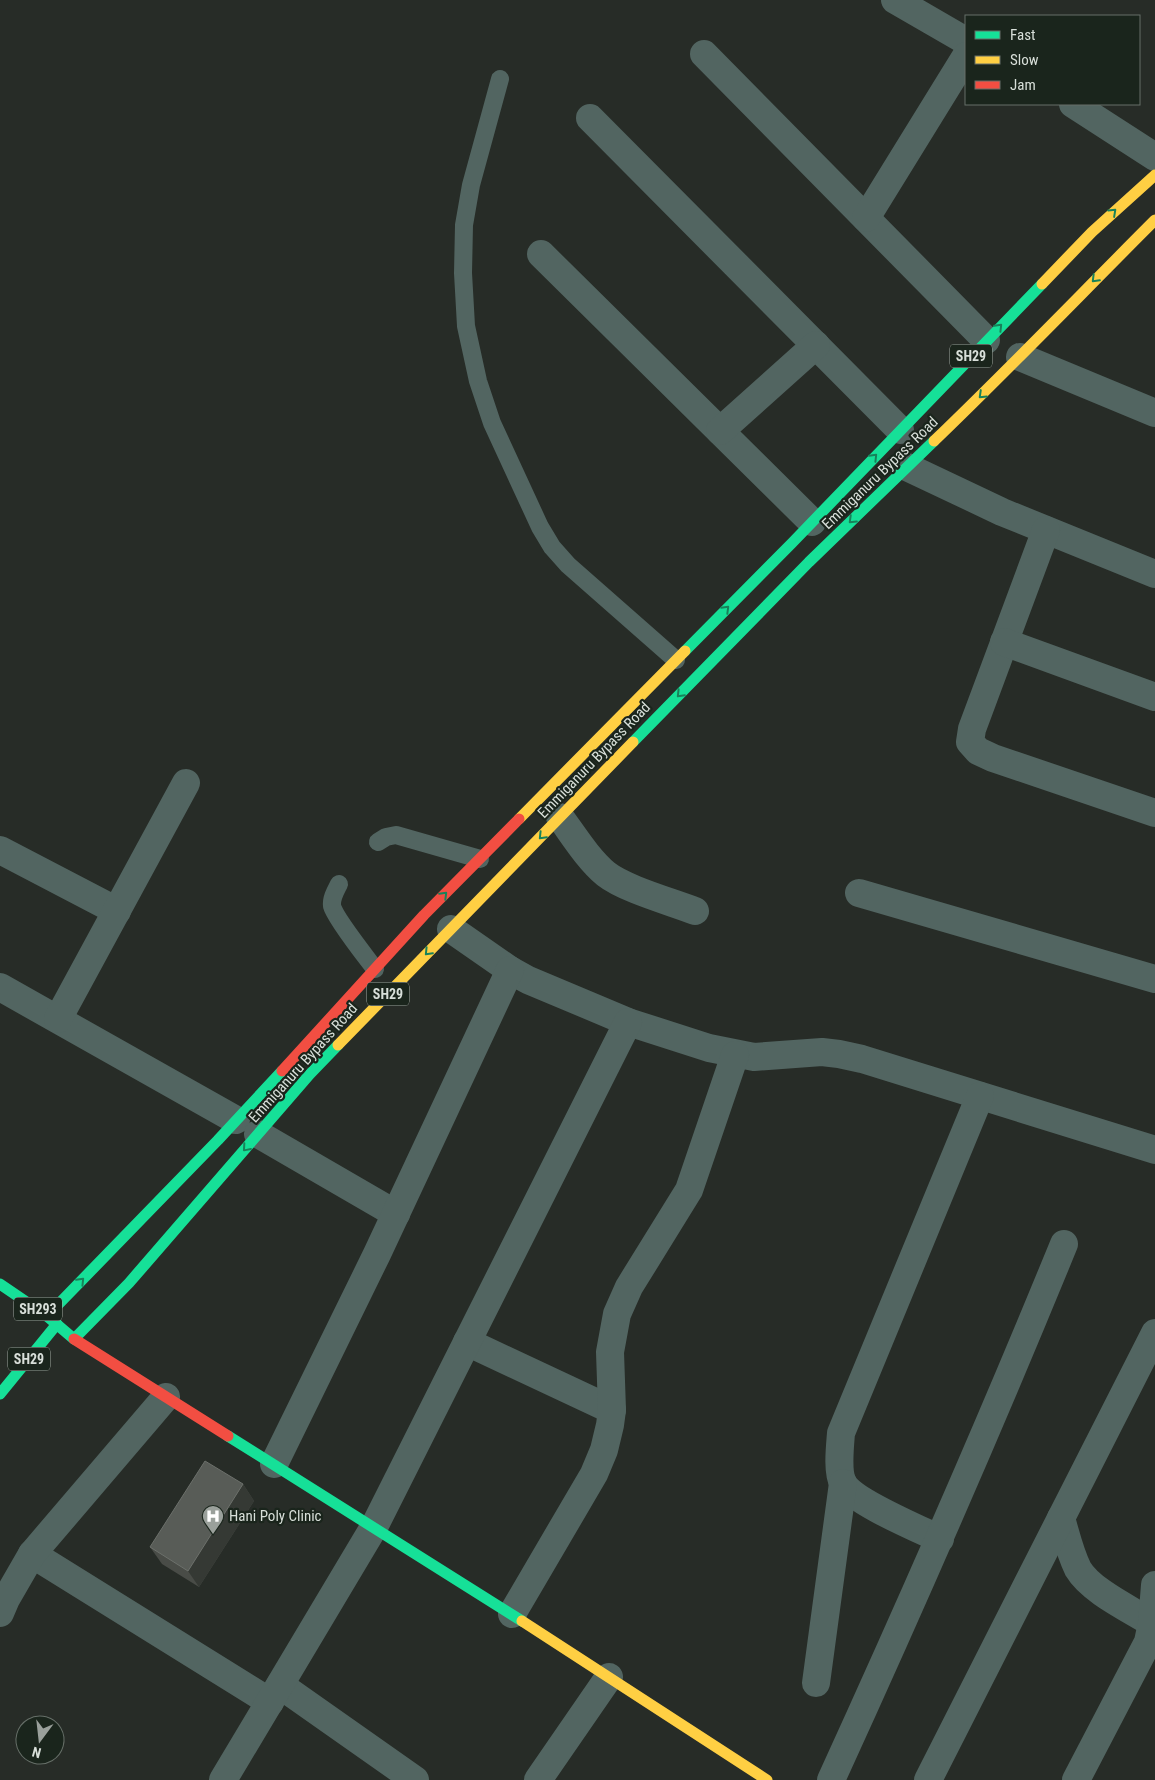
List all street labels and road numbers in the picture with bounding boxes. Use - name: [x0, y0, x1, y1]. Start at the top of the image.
- road number: SH29: [950, 344, 992, 368]
- street label: Emmiganuru Bypass Road: [818, 413, 942, 533]
- street label: Emmiganuru Bypass Road: [534, 698, 654, 822]
- road number: SH29: [367, 982, 409, 1006]
- street label: Emmiganuru Bypass Road: [245, 1000, 361, 1126]
- road number: SH293: [14, 1298, 62, 1320]
- road number: SH29: [8, 1348, 50, 1370]

